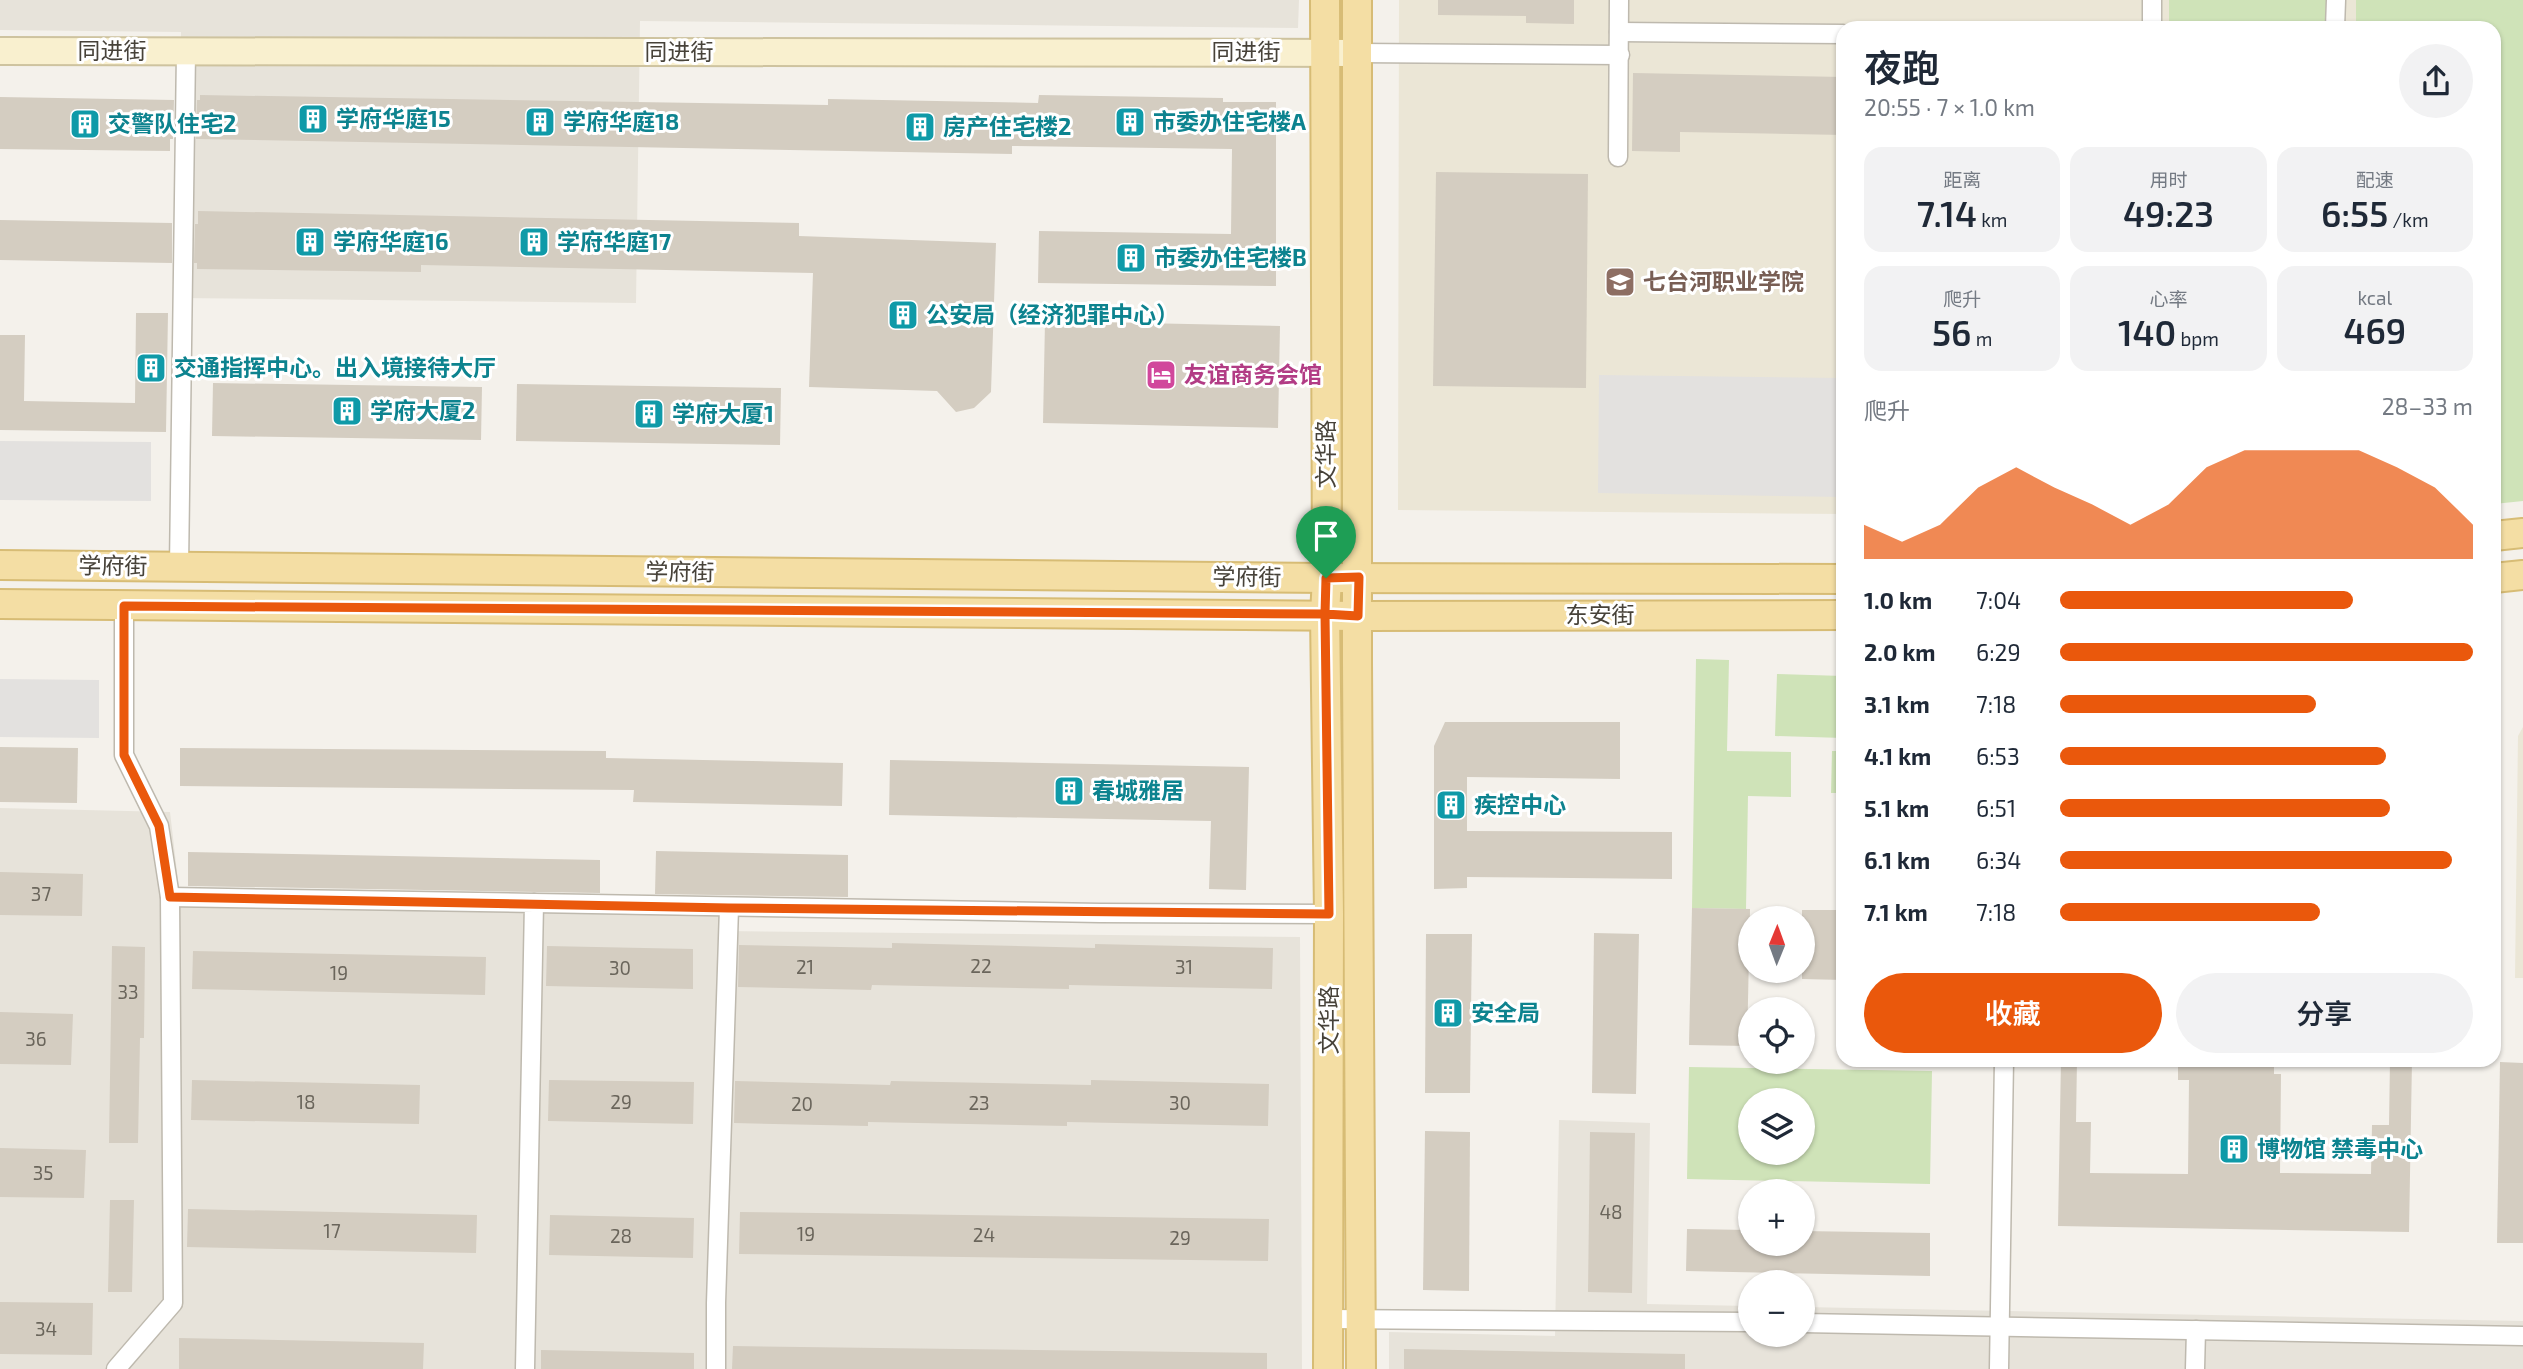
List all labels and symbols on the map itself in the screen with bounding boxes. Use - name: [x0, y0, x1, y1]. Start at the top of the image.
- street label: 同进街: [78, 36, 147, 64]
- street label: 同进街: [645, 37, 714, 65]
- street label: 同进街: [1212, 37, 1281, 65]
- building icon: 学府华庭15: [296, 102, 330, 136]
- place label: 学府华庭15: [336, 104, 451, 132]
- building icon: 学府华庭18: [523, 105, 557, 139]
- building icon: 市委办住宅楼A: [1113, 105, 1147, 139]
- building icon: 交警队住宅2: [68, 107, 102, 141]
- place label: 学府华庭18: [563, 107, 679, 135]
- place label: 市委办住宅楼A: [1153, 107, 1306, 135]
- place label: 交警队住宅2: [108, 109, 236, 137]
- building icon: 房产住宅楼2: [903, 110, 937, 144]
- place label: 房产住宅楼2: [943, 112, 1071, 140]
- building icon: 学府华庭16: [293, 225, 327, 259]
- building icon: 学府华庭17: [517, 225, 551, 259]
- place label: 学府华庭16: [333, 227, 449, 255]
- place label: 学府华庭17: [557, 227, 671, 255]
- building icon: 市委办住宅楼B: [1114, 241, 1148, 275]
- place label: 市委办住宅楼B: [1154, 243, 1307, 271]
- school or university icon: 七台河职业学院: [1603, 265, 1637, 299]
- place label: 七台河职业学院: [1643, 267, 1804, 295]
- building icon: 公安局（经济犯罪中心）: [886, 298, 920, 332]
- place label: 公安局（经济犯罪中心）: [926, 300, 1179, 328]
- building icon: 交通指挥中心。出入境接待大厅: [134, 351, 168, 385]
- place label: 交通指挥中心。出入境接待大厅: [174, 353, 496, 381]
- hotel icon: 友谊商务会馆: [1144, 358, 1178, 392]
- place label: 友谊商务会馆: [1184, 360, 1322, 388]
- building icon: 学府大厦2: [330, 394, 364, 428]
- place label: 学府大厦2: [370, 396, 475, 424]
- building icon: 学府大厦1: [632, 397, 666, 431]
- place label: 学府大厦1: [672, 399, 774, 427]
- street label: 文华路: [1311, 420, 1339, 489]
- pin: [1296, 506, 1356, 578]
- street label: 学府街: [78, 550, 148, 580]
- street label: 学府街: [645, 556, 715, 586]
- street label: 学府街: [1212, 561, 1282, 591]
- street label: 东安街: [1566, 600, 1635, 628]
- building icon: 春城雅居: [1052, 774, 1086, 808]
- place label: 春城雅居: [1092, 776, 1184, 804]
- building icon: 疾控中心: [1434, 788, 1468, 822]
- place label: 疾控中心: [1474, 790, 1566, 818]
- house number: 37: [31, 882, 51, 905]
- north arrow: [1738, 906, 1815, 984]
- house number: 22: [970, 954, 992, 977]
- house number: 21: [796, 955, 814, 978]
- house number: 31: [1175, 955, 1193, 978]
- house number: 30: [609, 956, 631, 979]
- house number: 19: [330, 961, 348, 984]
- house number: 33: [117, 980, 139, 1003]
- street label: 文华路: [1314, 986, 1342, 1055]
- building icon: 安全局: [1431, 996, 1465, 1030]
- place label: 安全局: [1471, 998, 1540, 1026]
- house number: 36: [25, 1027, 47, 1050]
- house number: 18: [296, 1090, 316, 1113]
- house number: 29: [610, 1090, 632, 1113]
- house number: 23: [968, 1091, 990, 1114]
- house number: 30: [1169, 1091, 1191, 1114]
- house number: 20: [791, 1092, 813, 1115]
- building icon: 博物馆 禁毒中心: [2217, 1132, 2251, 1166]
- place label: 博物馆 禁毒中心: [2257, 1134, 2423, 1162]
- house number: 35: [33, 1161, 53, 1184]
- house number: 48: [1599, 1200, 1623, 1223]
- house number: 17: [323, 1219, 341, 1242]
- house number: 19: [797, 1222, 815, 1245]
- house number: 24: [973, 1223, 995, 1246]
- house number: 28: [610, 1224, 632, 1247]
- house number: 29: [1169, 1226, 1191, 1249]
- house number: 34: [35, 1317, 57, 1340]

